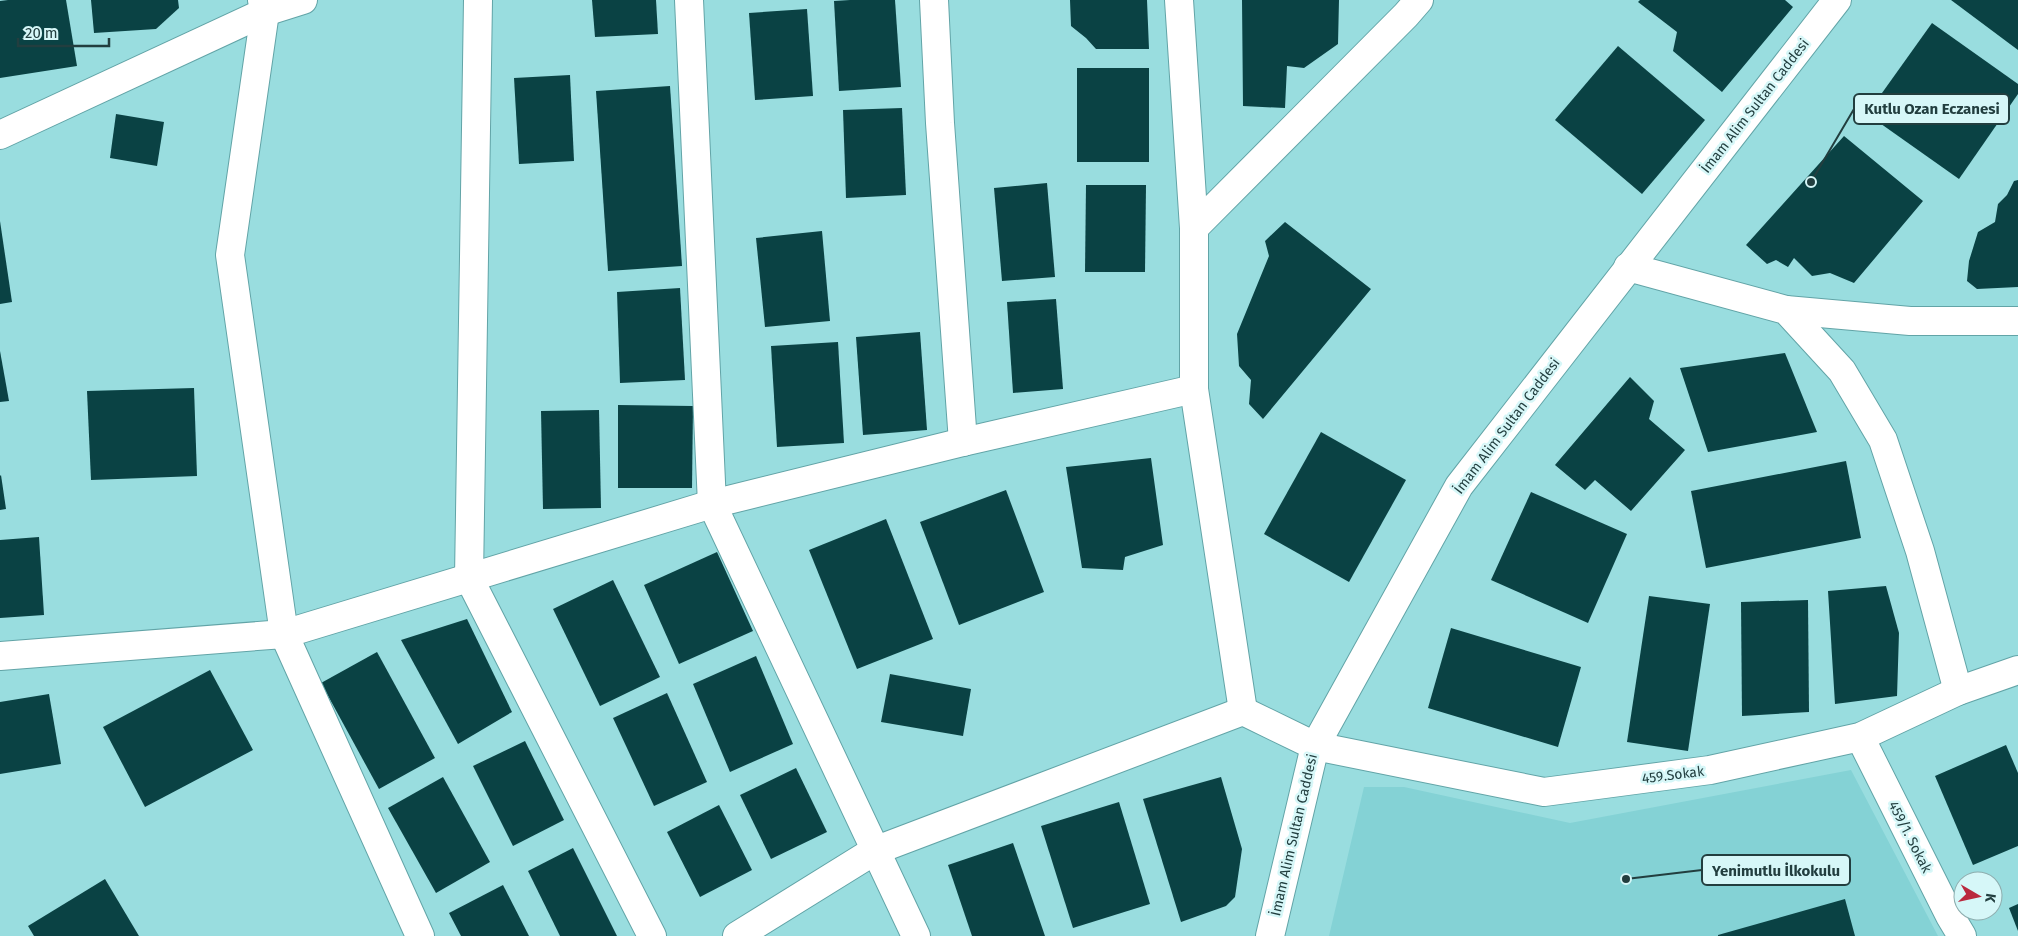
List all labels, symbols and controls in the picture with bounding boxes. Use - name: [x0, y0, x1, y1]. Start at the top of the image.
- scale bar: [18, 15, 109, 47]
- text: 20 m: [25, 24, 58, 42]
- street label: İmam Alim Sultan Caddesi: [1696, 35, 1813, 177]
- callout: Kutlu Ozan Eczanesi: [1854, 94, 2009, 124]
- text: Kutlu Ozan Eczanesi: [1864, 100, 2000, 118]
- street label: İmam Alim Sultan Caddesi: [1450, 354, 1564, 497]
- street label: İmam Alim Sultan Caddesi: [1266, 752, 1321, 918]
- street label: 459.Sokak: [1641, 763, 1706, 787]
- street label: 459/1. Sokak: [1885, 798, 1936, 876]
- callout: Yenimutlu İlkokulu: [1702, 855, 1850, 885]
- text: Yenimutlu İlkokulu: [1711, 862, 1840, 880]
- north arrow: [1953, 871, 2003, 921]
- text: K: [1981, 892, 1999, 905]

